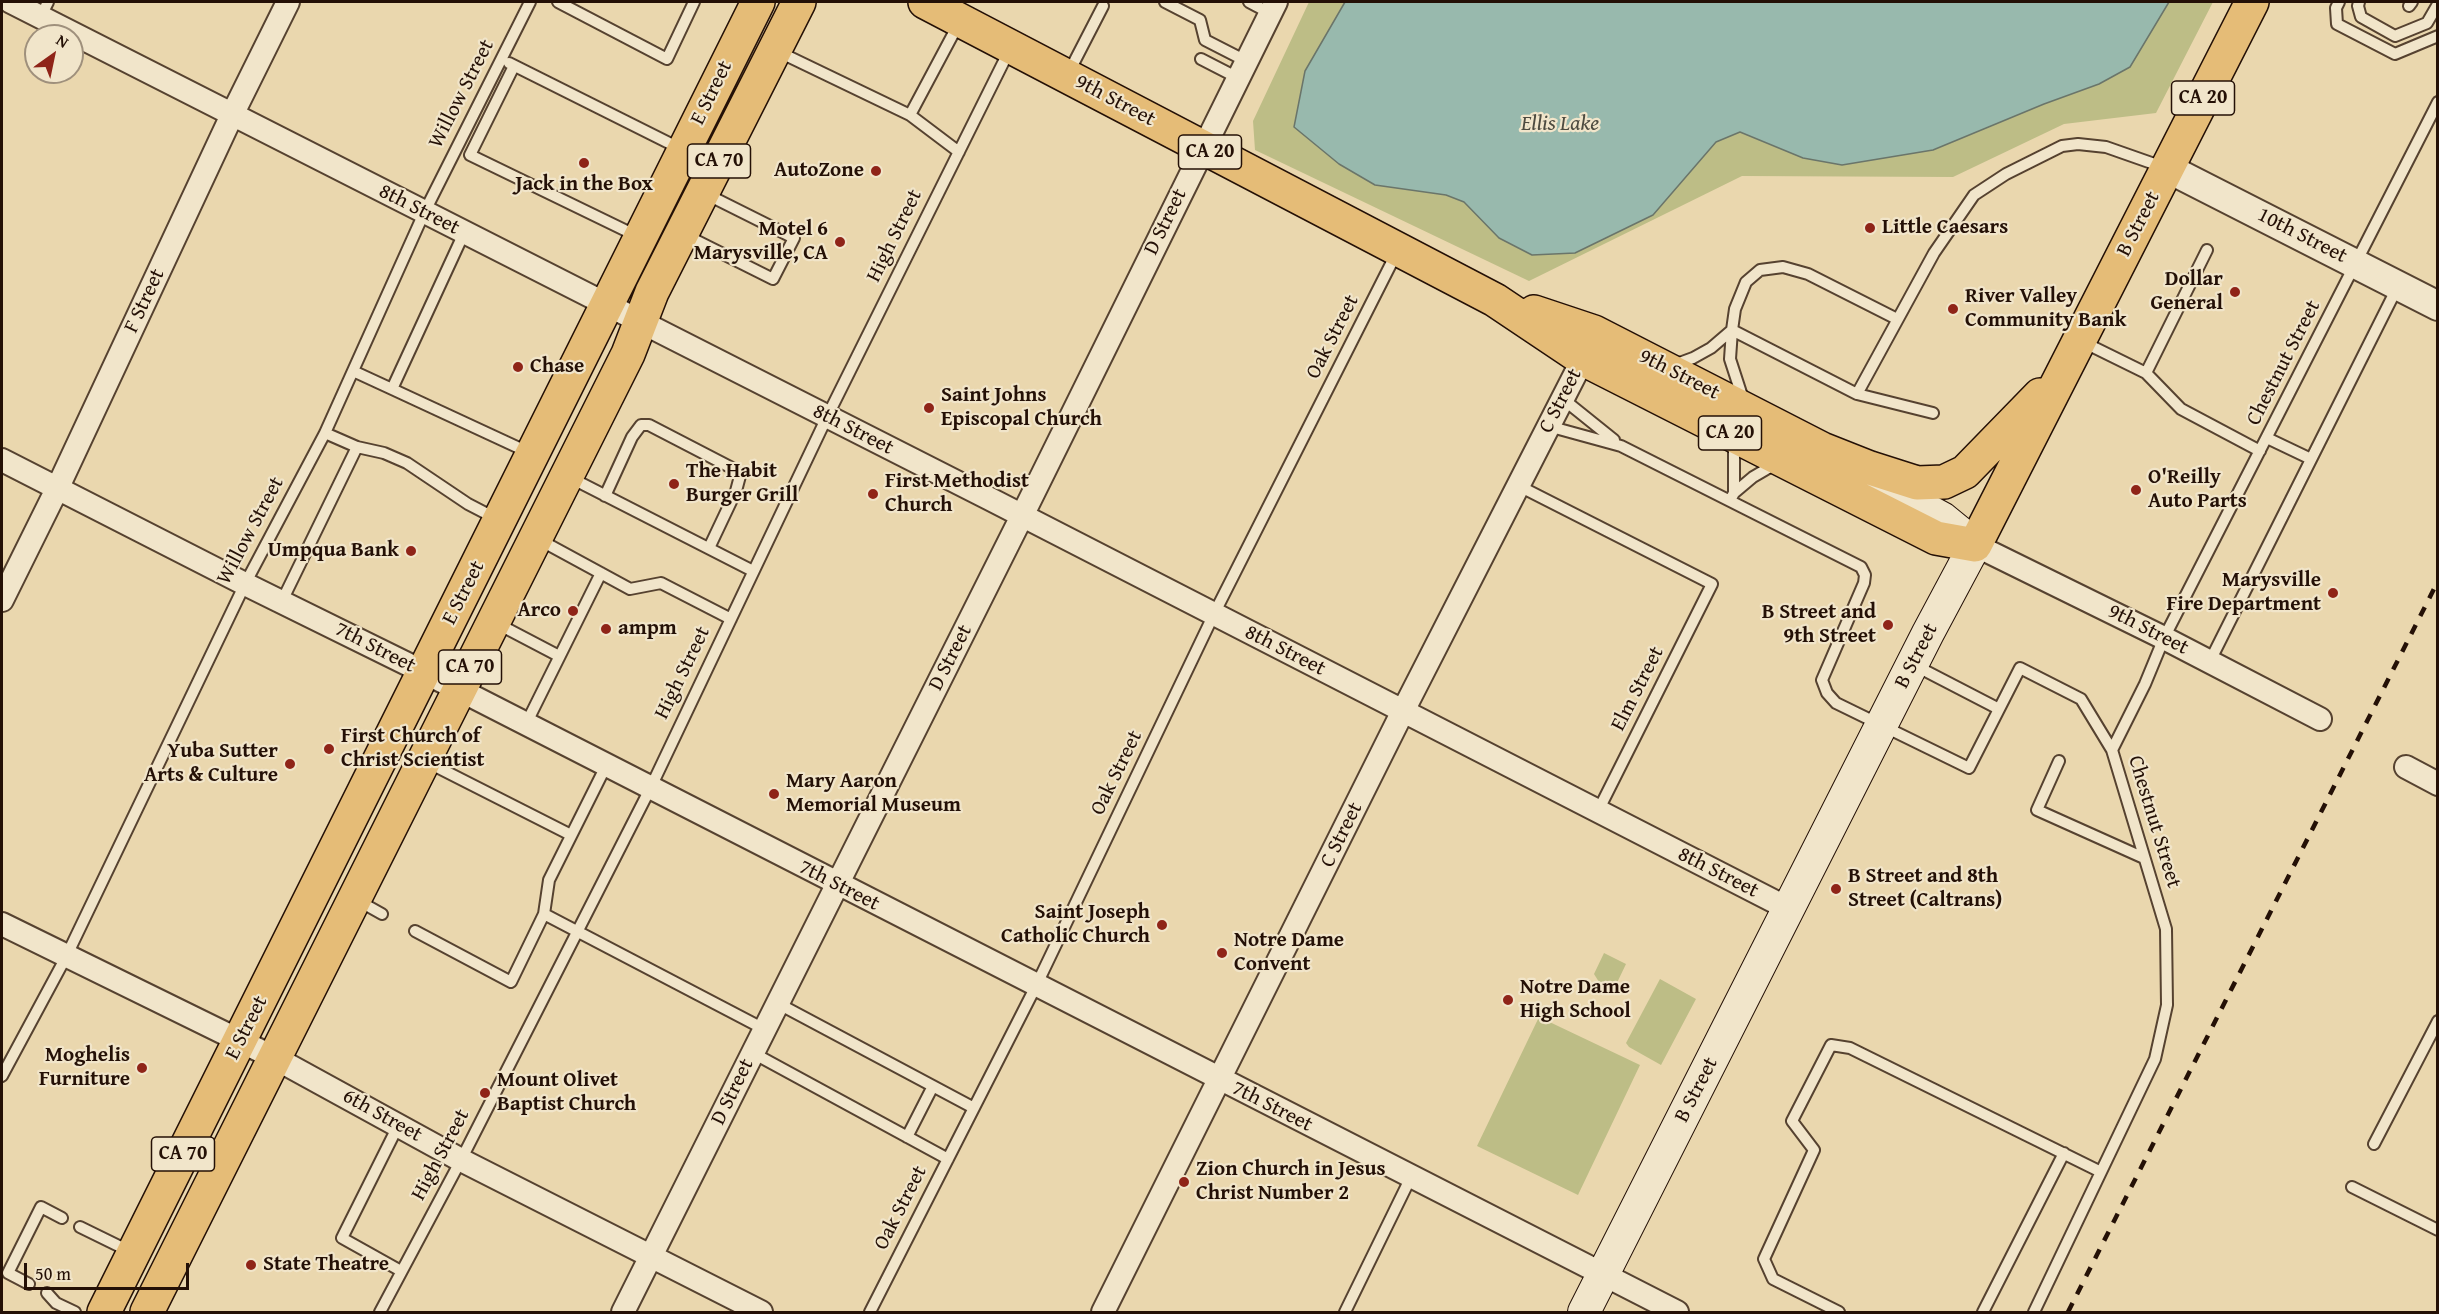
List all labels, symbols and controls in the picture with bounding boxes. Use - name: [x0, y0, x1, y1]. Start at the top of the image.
- north arrow: [24, 24, 84, 84]
- text: N: [52, 28, 74, 54]
- street label: Willow Street: [424, 35, 500, 153]
- street label: E Street: [686, 57, 738, 129]
- street label: 9th Street: [1071, 69, 1159, 133]
- road number: CA 20: [2172, 81, 2234, 115]
- water label: Ellis Lake: [1521, 111, 1599, 137]
- road number: CA 20: [1178, 135, 1242, 169]
- road number: CA 70: [688, 144, 750, 178]
- marker: Jack in the Box: [577, 156, 591, 170]
- place label: AutoZone: [774, 158, 864, 184]
- marker: AutoZone: [869, 164, 883, 178]
- place label: Jack in the Box: [515, 172, 653, 198]
- street label: 8th Street: [374, 179, 464, 241]
- street label: D Street: [1139, 185, 1193, 259]
- street label: High Street: [862, 186, 928, 286]
- street label: B Street: [2112, 187, 2166, 261]
- street label: 10th Street: [2253, 203, 2351, 269]
- place label: Little Caesars: [1882, 215, 2008, 241]
- place label: Motel 6 Marysville, CA: [694, 217, 828, 267]
- marker: Little Caesars: [1863, 221, 1877, 235]
- marker: Motel 6 Marysville, CA: [833, 235, 847, 249]
- street label: F Street: [119, 265, 171, 337]
- place label: Dollar General: [2150, 267, 2223, 317]
- place label: River Valley Community Bank: [1965, 284, 2126, 334]
- marker: Dollar General: [2228, 285, 2242, 299]
- street label: Oak Street: [1301, 291, 1365, 383]
- street label: Chestnut Street: [2242, 296, 2326, 430]
- marker: River Valley Community Bank: [1946, 302, 1960, 316]
- street label: 9th Street: [1634, 344, 1724, 406]
- place label: Chase: [530, 354, 584, 380]
- marker: Chase: [511, 360, 525, 374]
- street label: C Street: [1534, 364, 1588, 438]
- place label: Saint Johns Episcopal Church: [941, 383, 1102, 433]
- street label: 8th Street: [808, 399, 898, 461]
- marker: Saint Johns Episcopal Church: [922, 401, 936, 415]
- road number: CA 20: [1698, 416, 1762, 450]
- place label: The Habit Burger Grill: [686, 459, 798, 509]
- place label: O'Reilly Auto Parts: [2148, 465, 2247, 515]
- place label: First Methodist Church: [885, 469, 1029, 519]
- street label: Willow Street: [212, 473, 290, 589]
- marker: The Habit Burger Grill: [667, 477, 681, 491]
- marker: O'Reilly Auto Parts: [2129, 483, 2143, 497]
- marker: First Methodist Church: [866, 487, 880, 501]
- place label: Umpqua Bank: [268, 538, 399, 564]
- marker: Umpqua Bank: [404, 544, 418, 558]
- street label: E Street: [437, 557, 491, 629]
- place label: Marysville Fire Department: [2166, 568, 2321, 618]
- marker: Marysville Fire Department: [2326, 586, 2340, 600]
- place label: Arco: [517, 598, 561, 624]
- street label: 9th Street: [2103, 599, 2193, 661]
- place label: B Street and 9th Street: [1762, 600, 1876, 650]
- marker: Arco: [566, 604, 580, 618]
- place label: ampm: [618, 616, 677, 642]
- street label: 7th Street: [330, 617, 420, 679]
- marker: B Street and 9th Street: [1881, 618, 1895, 632]
- street label: B Street: [1890, 619, 1944, 693]
- street label: 8th Street: [1240, 620, 1330, 682]
- street label: D Street: [924, 621, 978, 695]
- marker: ampm: [599, 622, 613, 636]
- street label: High Street: [650, 623, 716, 723]
- street label: Elm Street: [1606, 643, 1670, 735]
- road number: CA 70: [438, 650, 502, 684]
- place label: First Church of Christ Scientist: [341, 724, 484, 774]
- street label: Oak Street: [1086, 727, 1148, 819]
- place label: Yuba Sutter Arts & Culture: [144, 739, 278, 789]
- marker: First Church of Christ Scientist: [322, 742, 336, 756]
- street label: Chestnut Street: [2122, 753, 2186, 891]
- marker: Yuba Sutter Arts & Culture: [283, 757, 297, 771]
- place label: Mary Aaron Memorial Museum: [786, 769, 961, 819]
- marker: Mary Aaron Memorial Museum: [767, 787, 781, 801]
- street label: C Street: [1316, 798, 1368, 872]
- street label: 8th Street: [1673, 842, 1763, 904]
- street label: 7th Street: [794, 855, 884, 917]
- place label: B Street and 8th Street (Caltrans): [1848, 864, 2002, 914]
- marker: B Street and 8th Street (Caltrans): [1829, 882, 1843, 896]
- place label: Saint Joseph Catholic Church: [1001, 900, 1150, 950]
- marker: Saint Joseph Catholic Church: [1155, 918, 1169, 932]
- place label: Notre Dame Convent: [1234, 928, 1344, 978]
- marker: Notre Dame Convent: [1215, 946, 1229, 960]
- place label: Notre Dame High School: [1520, 975, 1631, 1025]
- street label: E Street: [220, 992, 274, 1064]
- marker: Notre Dame High School: [1501, 993, 1515, 1007]
- place label: Moghelis Furniture: [39, 1043, 130, 1093]
- street label: B Street: [1670, 1053, 1724, 1127]
- street label: D Street: [706, 1055, 760, 1129]
- marker: Moghelis Furniture: [135, 1061, 149, 1075]
- place label: Mount Olivet Baptist Church: [497, 1068, 636, 1118]
- street label: 7th Street: [1227, 1076, 1317, 1138]
- street label: 6th Street: [338, 1084, 426, 1148]
- marker: Mount Olivet Baptist Church: [478, 1086, 492, 1100]
- street label: High Street: [406, 1105, 476, 1205]
- road number: CA 70: [152, 1137, 214, 1171]
- place label: Zion Church in Jesus Christ Number 2: [1196, 1157, 1386, 1207]
- street label: Oak Street: [869, 1162, 933, 1254]
- marker: Zion Church in Jesus Christ Number 2: [1177, 1175, 1191, 1189]
- scale bar: [27, 1251, 192, 1289]
- place label: State Theatre: [263, 1252, 389, 1278]
- marker: State Theatre: [244, 1258, 258, 1272]
- text: 50 m: [35, 1260, 71, 1287]

